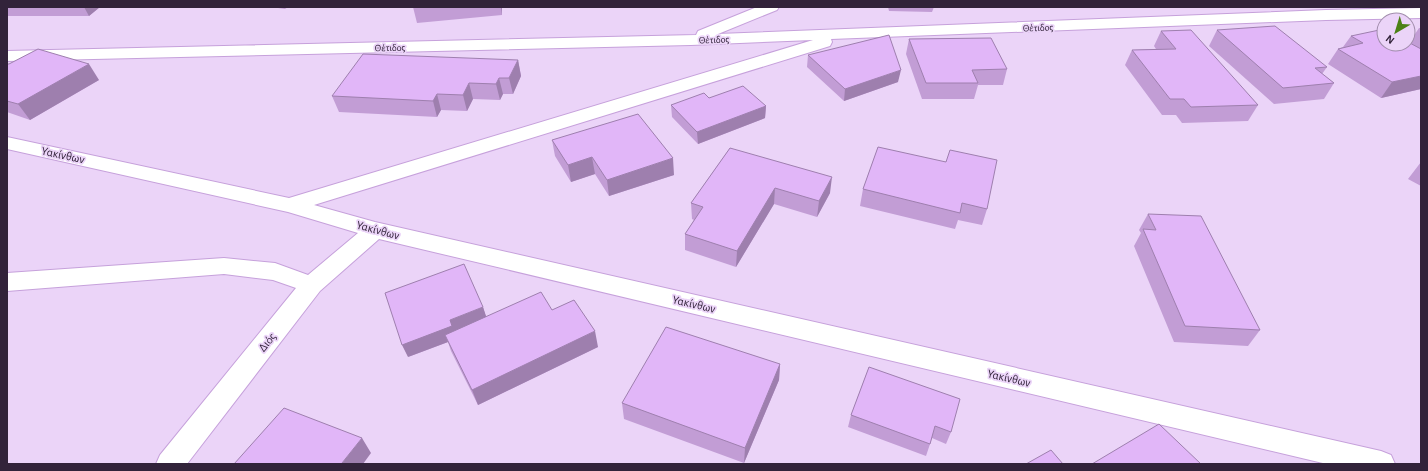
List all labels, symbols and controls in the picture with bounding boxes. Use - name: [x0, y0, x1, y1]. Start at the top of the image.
- north arrow: [1376, 12, 1416, 52]
- street label: Θέτιδος: [1023, 22, 1054, 34]
- text: N: [1384, 33, 1397, 46]
- street label: Θέτιδος: [699, 34, 730, 46]
- street label: Θέτιδος: [375, 43, 405, 53]
- street label: Υακίνθων: [40, 145, 86, 165]
- street label: Υακίνθων: [355, 219, 401, 241]
- street label: Υακίνθων: [671, 293, 717, 315]
- street label: Διός: [256, 330, 279, 354]
- street label: Υακίνθων: [986, 367, 1032, 389]

